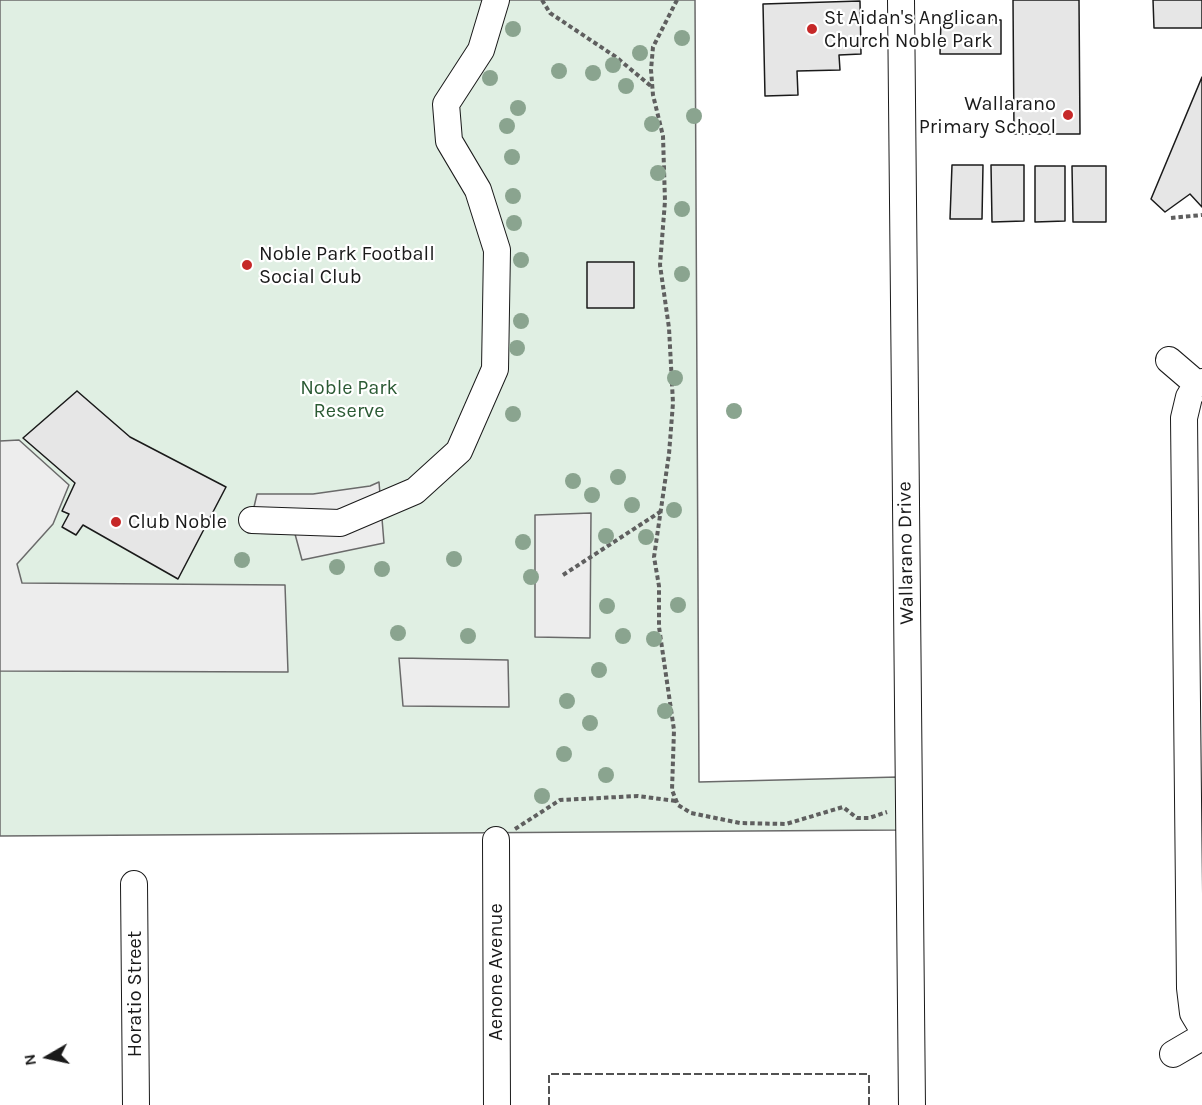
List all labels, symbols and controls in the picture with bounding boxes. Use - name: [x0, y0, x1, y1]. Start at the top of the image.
- place label: St Aidan's Anglican Church Noble Park: [824, 6, 999, 53]
- marker: St Aidan's Anglican Church Noble Park: [805, 22, 819, 36]
- place label: Wallarano Primary School: [919, 92, 1056, 139]
- marker: Wallarano Primary School: [1061, 108, 1075, 122]
- place label: Noble Park Football Social Club: [259, 242, 435, 289]
- marker: Noble Park Football Social Club: [240, 258, 254, 272]
- park label: Noble Park Reserve: [300, 376, 398, 423]
- street label: Wallarano Drive: [893, 481, 919, 625]
- place label: Club Noble: [128, 510, 227, 534]
- marker: Club Noble: [109, 515, 123, 529]
- street label: Aenone Avenue: [484, 903, 508, 1041]
- street label: Horatio Street: [123, 931, 147, 1057]
- north arrow: [18, 1027, 78, 1087]
- text: N: [19, 1053, 40, 1067]

